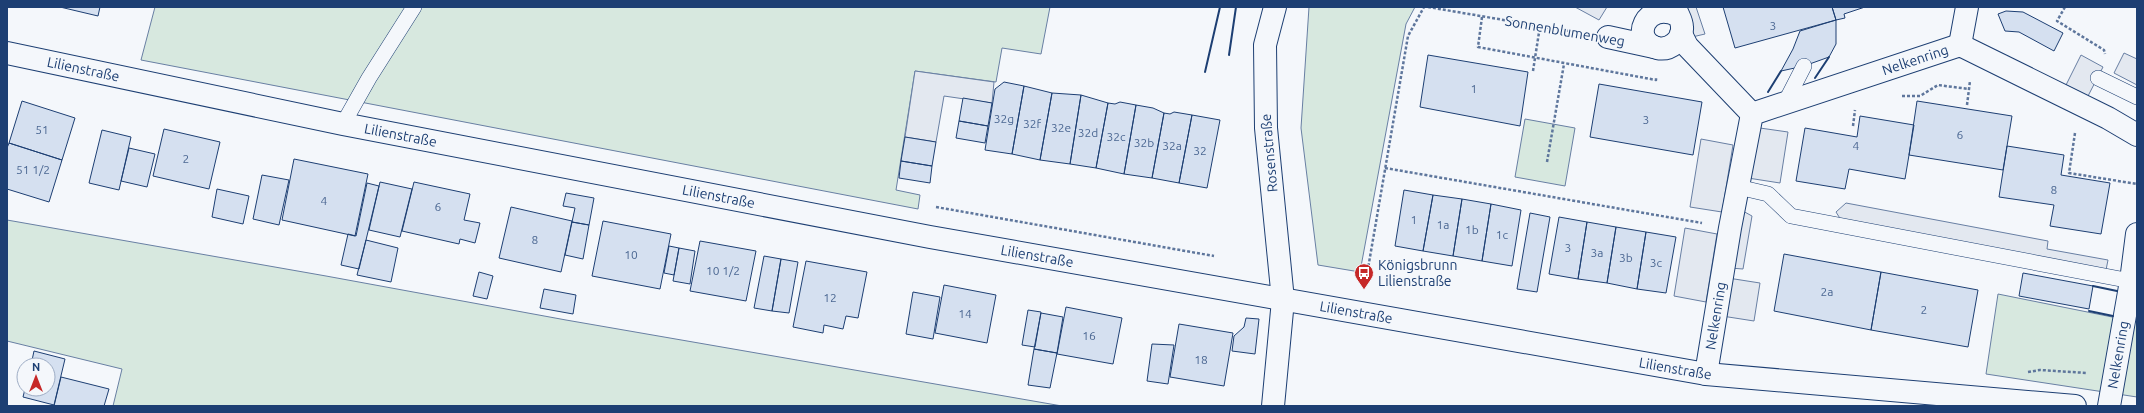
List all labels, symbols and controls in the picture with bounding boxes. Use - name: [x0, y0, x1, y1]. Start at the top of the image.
- street label: Sonnenblumenweg: [1504, 13, 1626, 49]
- house number: 3: [1770, 19, 1776, 32]
- street label: Nelkenring: [1880, 41, 1950, 78]
- street label: Lilienstraße: [46, 54, 121, 85]
- house number: 1: [1471, 82, 1477, 95]
- house number: 32g: [994, 112, 1014, 125]
- street label: Rosenstraße: [1258, 113, 1280, 193]
- house number: 3: [1643, 113, 1649, 126]
- house number: 32f: [1023, 117, 1041, 130]
- street label: Lilienstraße: [363, 120, 438, 150]
- house number: 32e: [1051, 121, 1071, 134]
- house number: 51: [35, 123, 49, 136]
- house number: 32d: [1078, 126, 1098, 139]
- house number: 6: [1957, 128, 1964, 141]
- house number: 32c: [1106, 130, 1126, 143]
- house number: 32b: [1134, 136, 1154, 149]
- house number: 32a: [1162, 139, 1182, 152]
- house number: 4: [1853, 139, 1860, 152]
- house number: 32: [1193, 144, 1207, 157]
- house number: 2: [183, 152, 189, 165]
- house number: 51 1/2: [16, 163, 50, 176]
- street label: Lilienstraße: [681, 182, 756, 211]
- house number: 8: [2051, 183, 2058, 196]
- house number: 4: [321, 194, 328, 207]
- house number: 6: [435, 200, 442, 213]
- house number: 1: [1411, 213, 1417, 226]
- house number: 1a: [1437, 218, 1449, 231]
- house number: 1b: [1465, 223, 1479, 236]
- house number: 1c: [1496, 228, 1509, 241]
- house number: 8: [532, 233, 539, 246]
- house number: 3: [1565, 241, 1571, 254]
- street label: Lilienstraße: [999, 242, 1075, 270]
- house number: 3a: [1591, 246, 1603, 259]
- house number: 10: [624, 248, 638, 261]
- house number: 3b: [1619, 251, 1633, 264]
- house number: 3c: [1650, 256, 1663, 269]
- place label: Königsbrunn Lilienstraße: [1378, 257, 1458, 289]
- bus stop icon: Königsbrunn Lilienstraße: [1353, 262, 1375, 290]
- house number: 10 1/2: [706, 264, 740, 277]
- street label: Nelkenring: [1702, 281, 1729, 351]
- house number: 2a: [1821, 285, 1833, 298]
- house number: 12: [823, 291, 837, 304]
- street label: Lilienstraße: [1319, 298, 1394, 327]
- house number: 2: [1921, 303, 1927, 316]
- house number: 14: [958, 307, 972, 320]
- street label: Nelkenring: [2104, 320, 2132, 390]
- house number: 16: [1082, 329, 1096, 342]
- house number: 18: [1194, 353, 1208, 366]
- street label: Lilienstraße: [1638, 354, 1712, 382]
- north arrow: [16, 357, 56, 397]
- text: N: [32, 361, 40, 373]

